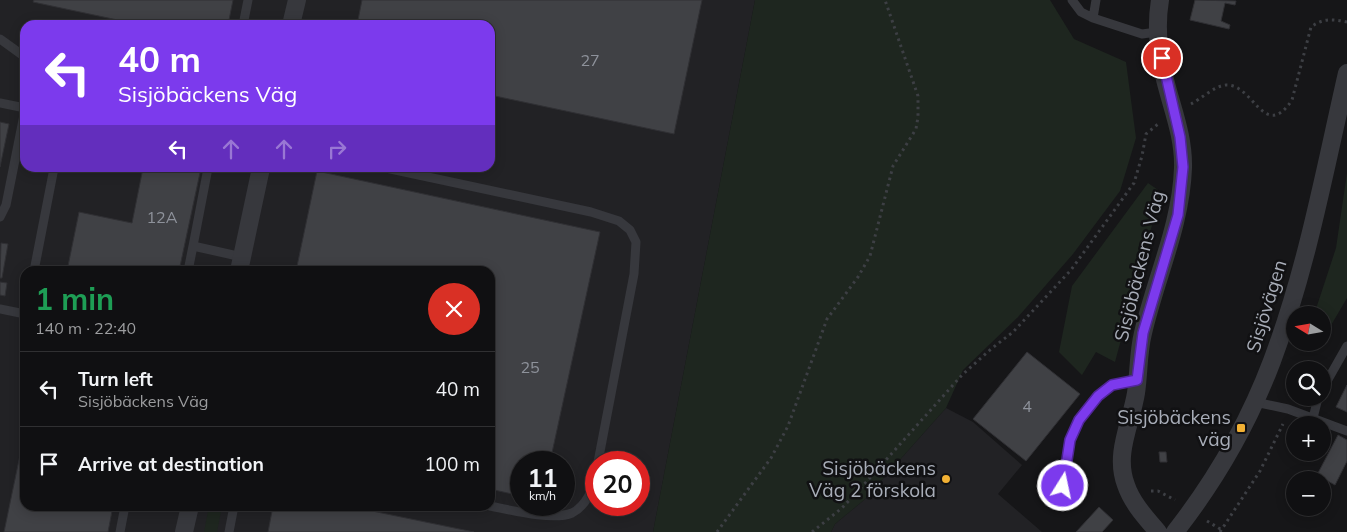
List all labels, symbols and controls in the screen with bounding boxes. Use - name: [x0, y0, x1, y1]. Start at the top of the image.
- text: 40 m: [118, 37, 201, 81]
- pin: [1141, 37, 1183, 79]
- icon: left: [35, 40, 100, 105]
- icon: arrive: [1148, 44, 1176, 72]
- house number: 27: [580, 50, 600, 70]
- text: Sisjöbäckens Väg: [118, 80, 297, 108]
- icon: left: [164, 135, 192, 163]
- icon: ahead: [217, 135, 245, 163]
- icon: ahead: [270, 135, 298, 163]
- icon: right: [323, 135, 351, 163]
- street label: Sisjöbäckens Väg: [1109, 188, 1169, 344]
- house number: 12A: [147, 207, 178, 227]
- street label: Sisjövägen: [1241, 257, 1291, 355]
- text: 1 min: [35, 280, 114, 318]
- button: close: [428, 283, 480, 335]
- north arrow: [1286, 306, 1331, 351]
- map controls: [1286, 306, 1331, 516]
- text: 140 m · 22:40: [35, 318, 136, 338]
- house number: 25: [520, 357, 540, 377]
- button: search: [1286, 361, 1331, 406]
- text: Turn left: [78, 367, 153, 391]
- icon: left: [35, 375, 63, 403]
- text: 40 m: [436, 377, 480, 401]
- text: Sisjöbäckens Väg: [78, 391, 208, 411]
- house number: 4: [1022, 396, 1032, 416]
- place label: Sisjöbäckens väg: [1117, 405, 1231, 451]
- button: +: [1286, 416, 1331, 461]
- marker: Sisjöbäckens väg: [1235, 422, 1247, 434]
- icon: arrive: [35, 450, 63, 478]
- speed limit sign: 20: [585, 451, 650, 516]
- text: Arrive at destination: [78, 452, 264, 476]
- text: 100 m: [424, 452, 480, 476]
- place label: Sisjöbäckens Väg 2 förskola: [809, 456, 936, 502]
- position arrow: [1036, 459, 1088, 511]
- text: 11: [527, 462, 558, 493]
- button: −: [1286, 471, 1331, 516]
- marker: Sisjöbäckens Väg 2 förskola: [940, 473, 952, 485]
- text: km/h: [529, 488, 556, 503]

